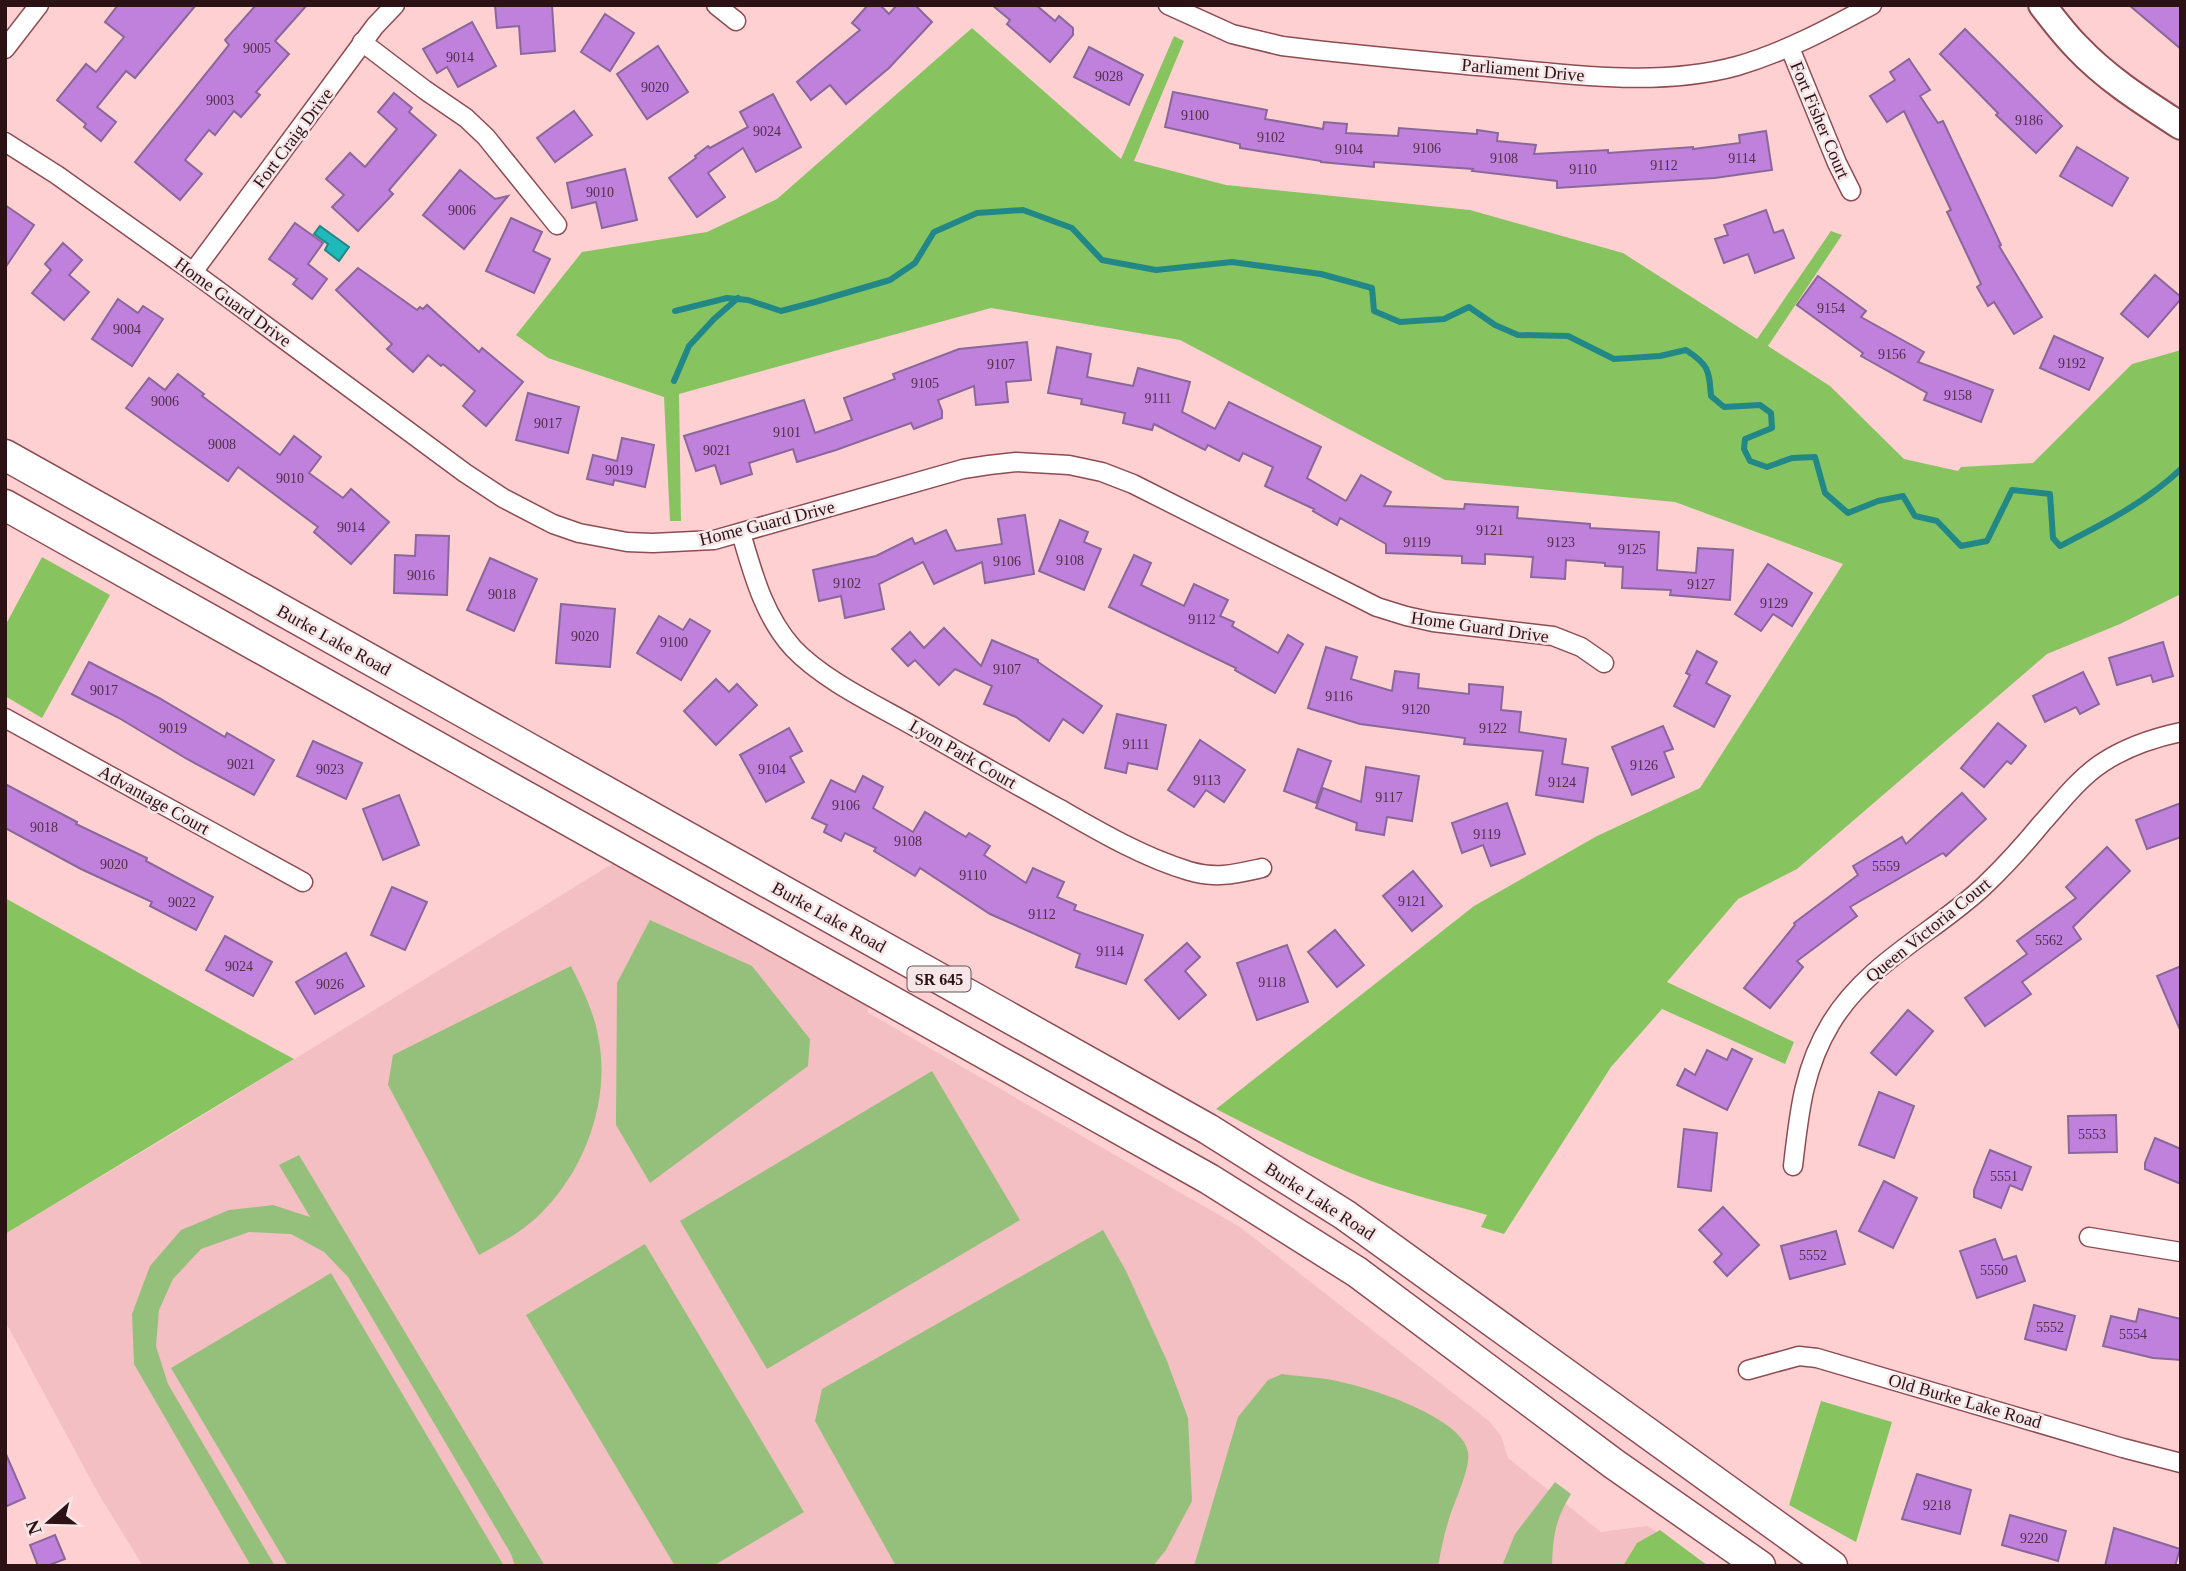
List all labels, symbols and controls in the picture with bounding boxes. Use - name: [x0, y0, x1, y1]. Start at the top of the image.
- house number: 9005: [243, 41, 271, 56]
- house number: 9014: [446, 50, 474, 65]
- street label: Parliament Drive: [1461, 55, 1585, 85]
- street label: Fort Fisher Court: [1786, 59, 1854, 181]
- house number: 9028: [1095, 69, 1123, 84]
- house number: 9020: [641, 80, 669, 95]
- street label: Fort Craig Drive: [249, 84, 337, 192]
- house number: 9003: [206, 93, 234, 108]
- house number: 9100: [1181, 108, 1209, 123]
- house number: 9186: [2015, 113, 2043, 128]
- house number: 9024: [753, 124, 781, 139]
- house number: 9102: [1257, 130, 1285, 145]
- house number: 9106: [1413, 141, 1441, 156]
- house number: 9104: [1335, 142, 1363, 157]
- house number: 9108: [1490, 151, 1518, 166]
- house number: 9114: [1728, 151, 1756, 166]
- house number: 9112: [1650, 158, 1678, 173]
- house number: 9110: [1569, 162, 1597, 177]
- house number: 9010: [586, 185, 614, 200]
- house number: 9006: [448, 203, 476, 218]
- street label: Home Guard Drive: [171, 253, 295, 351]
- house number: 9154: [1817, 301, 1845, 316]
- house number: 9004: [113, 322, 141, 337]
- house number: 9156: [1878, 347, 1906, 362]
- house number: 9192: [2058, 356, 2086, 371]
- house number: 9107: [987, 357, 1015, 372]
- house number: 9105: [911, 376, 939, 391]
- house number: 9158: [1944, 388, 1972, 403]
- house number: 9111: [1145, 391, 1171, 406]
- house number: 9006: [151, 394, 179, 409]
- house number: 9017: [534, 416, 562, 431]
- house number: 9101: [773, 425, 801, 440]
- house number: 9008: [208, 437, 236, 452]
- house number: 9021: [703, 443, 731, 458]
- house number: 9019: [605, 463, 633, 478]
- house number: 9010: [276, 471, 304, 486]
- street label: Home Guard Drive: [697, 496, 837, 550]
- house number: 9014: [337, 520, 365, 535]
- house number: 9121: [1476, 523, 1504, 538]
- house number: 9119: [1403, 535, 1431, 550]
- house number: 9123: [1547, 535, 1575, 550]
- house number: 9125: [1618, 542, 1646, 557]
- house number: 9108: [1056, 553, 1084, 568]
- house number: 9106: [993, 554, 1021, 569]
- house number: 9016: [407, 568, 435, 583]
- house number: 9102: [833, 576, 861, 591]
- house number: 9127: [1687, 577, 1715, 592]
- house number: 9018: [488, 587, 516, 602]
- house number: 9129: [1760, 596, 1788, 611]
- street label: Burke Lake Road: [274, 600, 394, 680]
- street label: Home Guard Drive: [1410, 607, 1550, 647]
- house number: 9112: [1188, 612, 1216, 627]
- house number: 9020: [571, 629, 599, 644]
- house number: 9100: [660, 635, 688, 650]
- house number: 9107: [993, 662, 1021, 677]
- house number: 9017: [90, 683, 118, 698]
- house number: 9116: [1325, 689, 1353, 704]
- house number: 9120: [1402, 702, 1430, 717]
- street label: Lyon Park Court: [906, 715, 1020, 793]
- house number: 9019: [159, 721, 187, 736]
- house number: 9122: [1479, 721, 1507, 736]
- house number: 9111: [1123, 737, 1149, 752]
- house number: 9021: [227, 757, 255, 772]
- house number: 9126: [1630, 758, 1658, 773]
- street label: Advantage Court: [95, 761, 213, 839]
- house number: 9023: [316, 762, 344, 777]
- house number: 9104: [758, 762, 786, 777]
- house number: 9113: [1193, 773, 1221, 788]
- house number: 9124: [1548, 775, 1576, 790]
- house number: 9117: [1375, 790, 1403, 805]
- house number: 9106: [832, 798, 860, 813]
- house number: 9018: [30, 820, 58, 835]
- house number: 9119: [1473, 827, 1501, 842]
- house number: 9108: [894, 834, 922, 849]
- house number: 9020: [100, 857, 128, 872]
- house number: 5559: [1872, 859, 1900, 874]
- house number: 9110: [959, 868, 987, 883]
- street label: Queen Victoria Court: [1862, 874, 1994, 986]
- street label: Burke Lake Road: [769, 877, 889, 957]
- house number: 9121: [1398, 894, 1426, 909]
- house number: 9022: [168, 895, 196, 910]
- house number: 9112: [1028, 907, 1056, 922]
- house number: 5562: [2035, 933, 2063, 948]
- house number: 9114: [1096, 944, 1124, 959]
- house number: 9024: [225, 959, 253, 974]
- road number: SR 645: [908, 967, 970, 992]
- house number: 9118: [1258, 975, 1286, 990]
- house number: 9026: [316, 977, 344, 992]
- house number: 5553: [2078, 1127, 2106, 1142]
- street label: Burke Lake Road: [1261, 1158, 1379, 1244]
- house number: 5551: [1990, 1169, 2018, 1184]
- house number: 5552: [1799, 1248, 1827, 1263]
- house number: 5550: [1980, 1263, 2008, 1278]
- house number: 5552: [2036, 1320, 2064, 1335]
- house number: 5554: [2119, 1327, 2147, 1342]
- street label: Old Burke Lake Road: [1886, 1370, 2044, 1432]
- north arrow: [14, 1487, 84, 1557]
- house number: 9218: [1923, 1498, 1951, 1513]
- text: N: [21, 1517, 46, 1538]
- house number: 9220: [2020, 1531, 2048, 1546]

